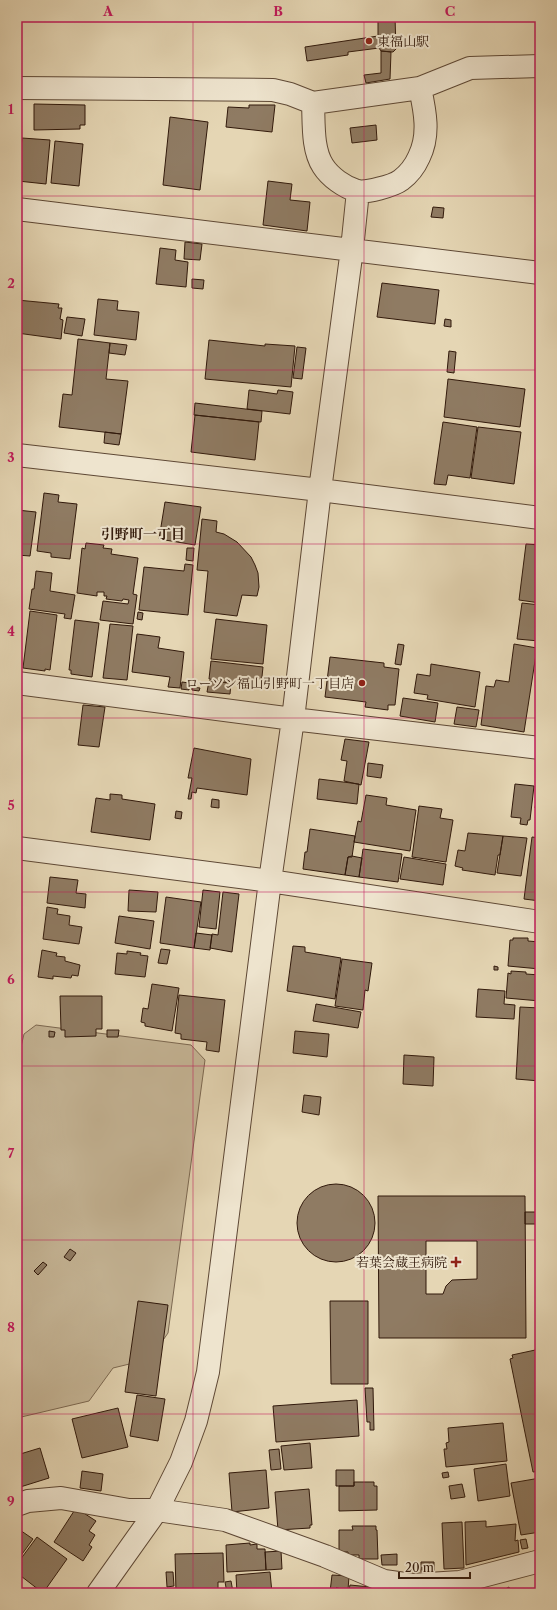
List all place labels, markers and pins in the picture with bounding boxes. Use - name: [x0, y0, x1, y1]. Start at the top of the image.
- place label: 東福山駅: [377, 33, 429, 49]
- marker: 東福山駅: [364, 36, 374, 46]
- place label: ローソン福山引野町一丁目店: [186, 675, 354, 691]
- marker: ローソン福山引野町一丁目店: [357, 678, 367, 688]
- place label: 若葉会蔵王病院: [356, 1254, 447, 1270]
- marker: 若葉会蔵王病院: [450, 1256, 462, 1268]

